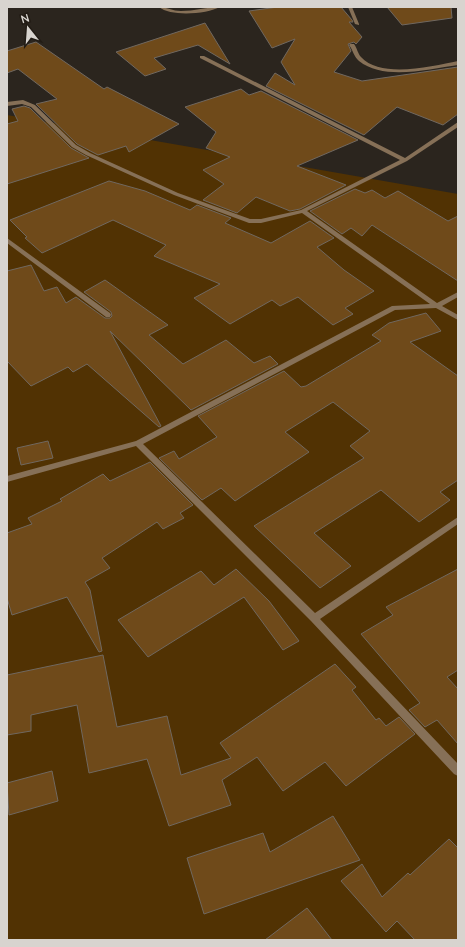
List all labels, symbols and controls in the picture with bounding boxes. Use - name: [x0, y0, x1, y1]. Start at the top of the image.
- north arrow: [8, 8, 48, 48]
- text: N: [19, 11, 31, 27]

